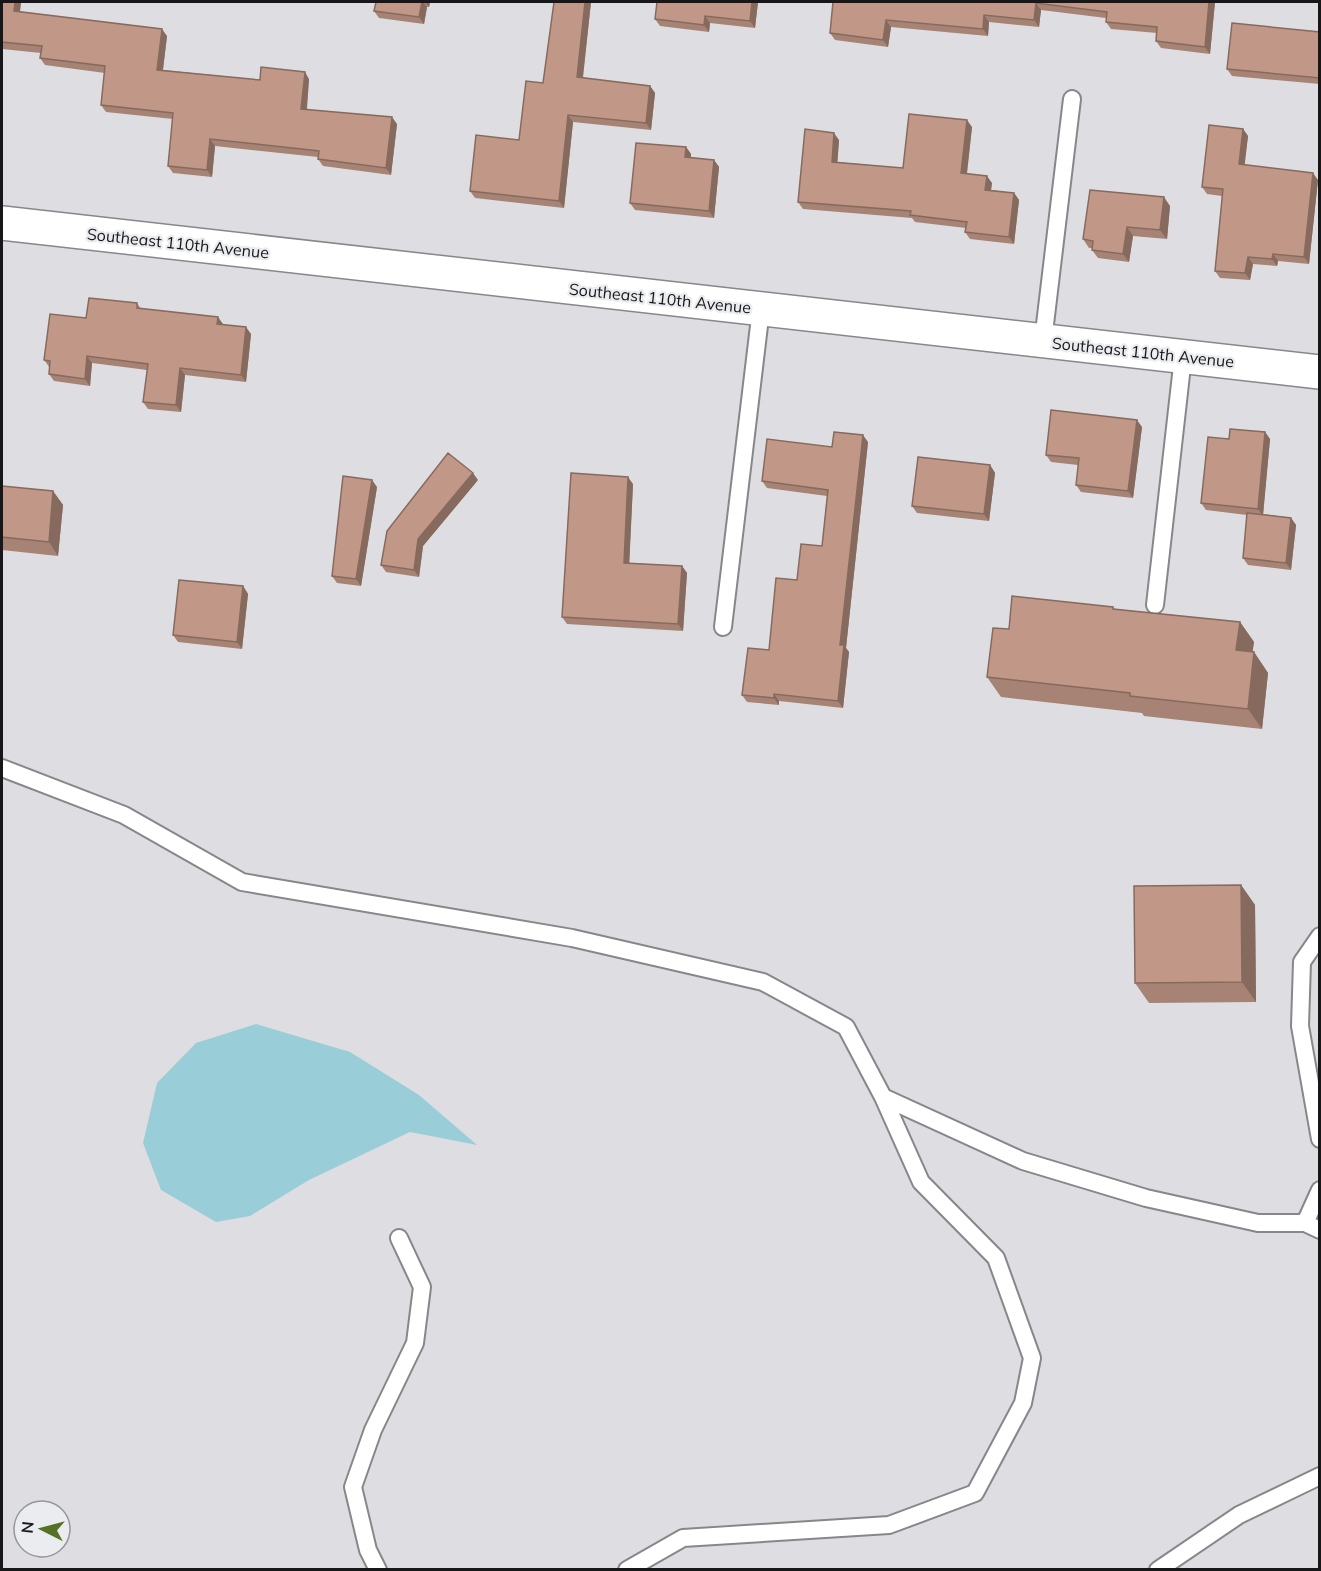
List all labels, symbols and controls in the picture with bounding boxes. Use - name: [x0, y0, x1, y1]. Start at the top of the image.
- street label: Southeast 110th Avenue: [86, 223, 270, 263]
- street label: Southeast 110th Avenue: [568, 278, 752, 318]
- street label: Southeast 110th Avenue: [1051, 332, 1235, 372]
- north arrow: [12, 1499, 72, 1559]
- text: N: [17, 1520, 38, 1534]

